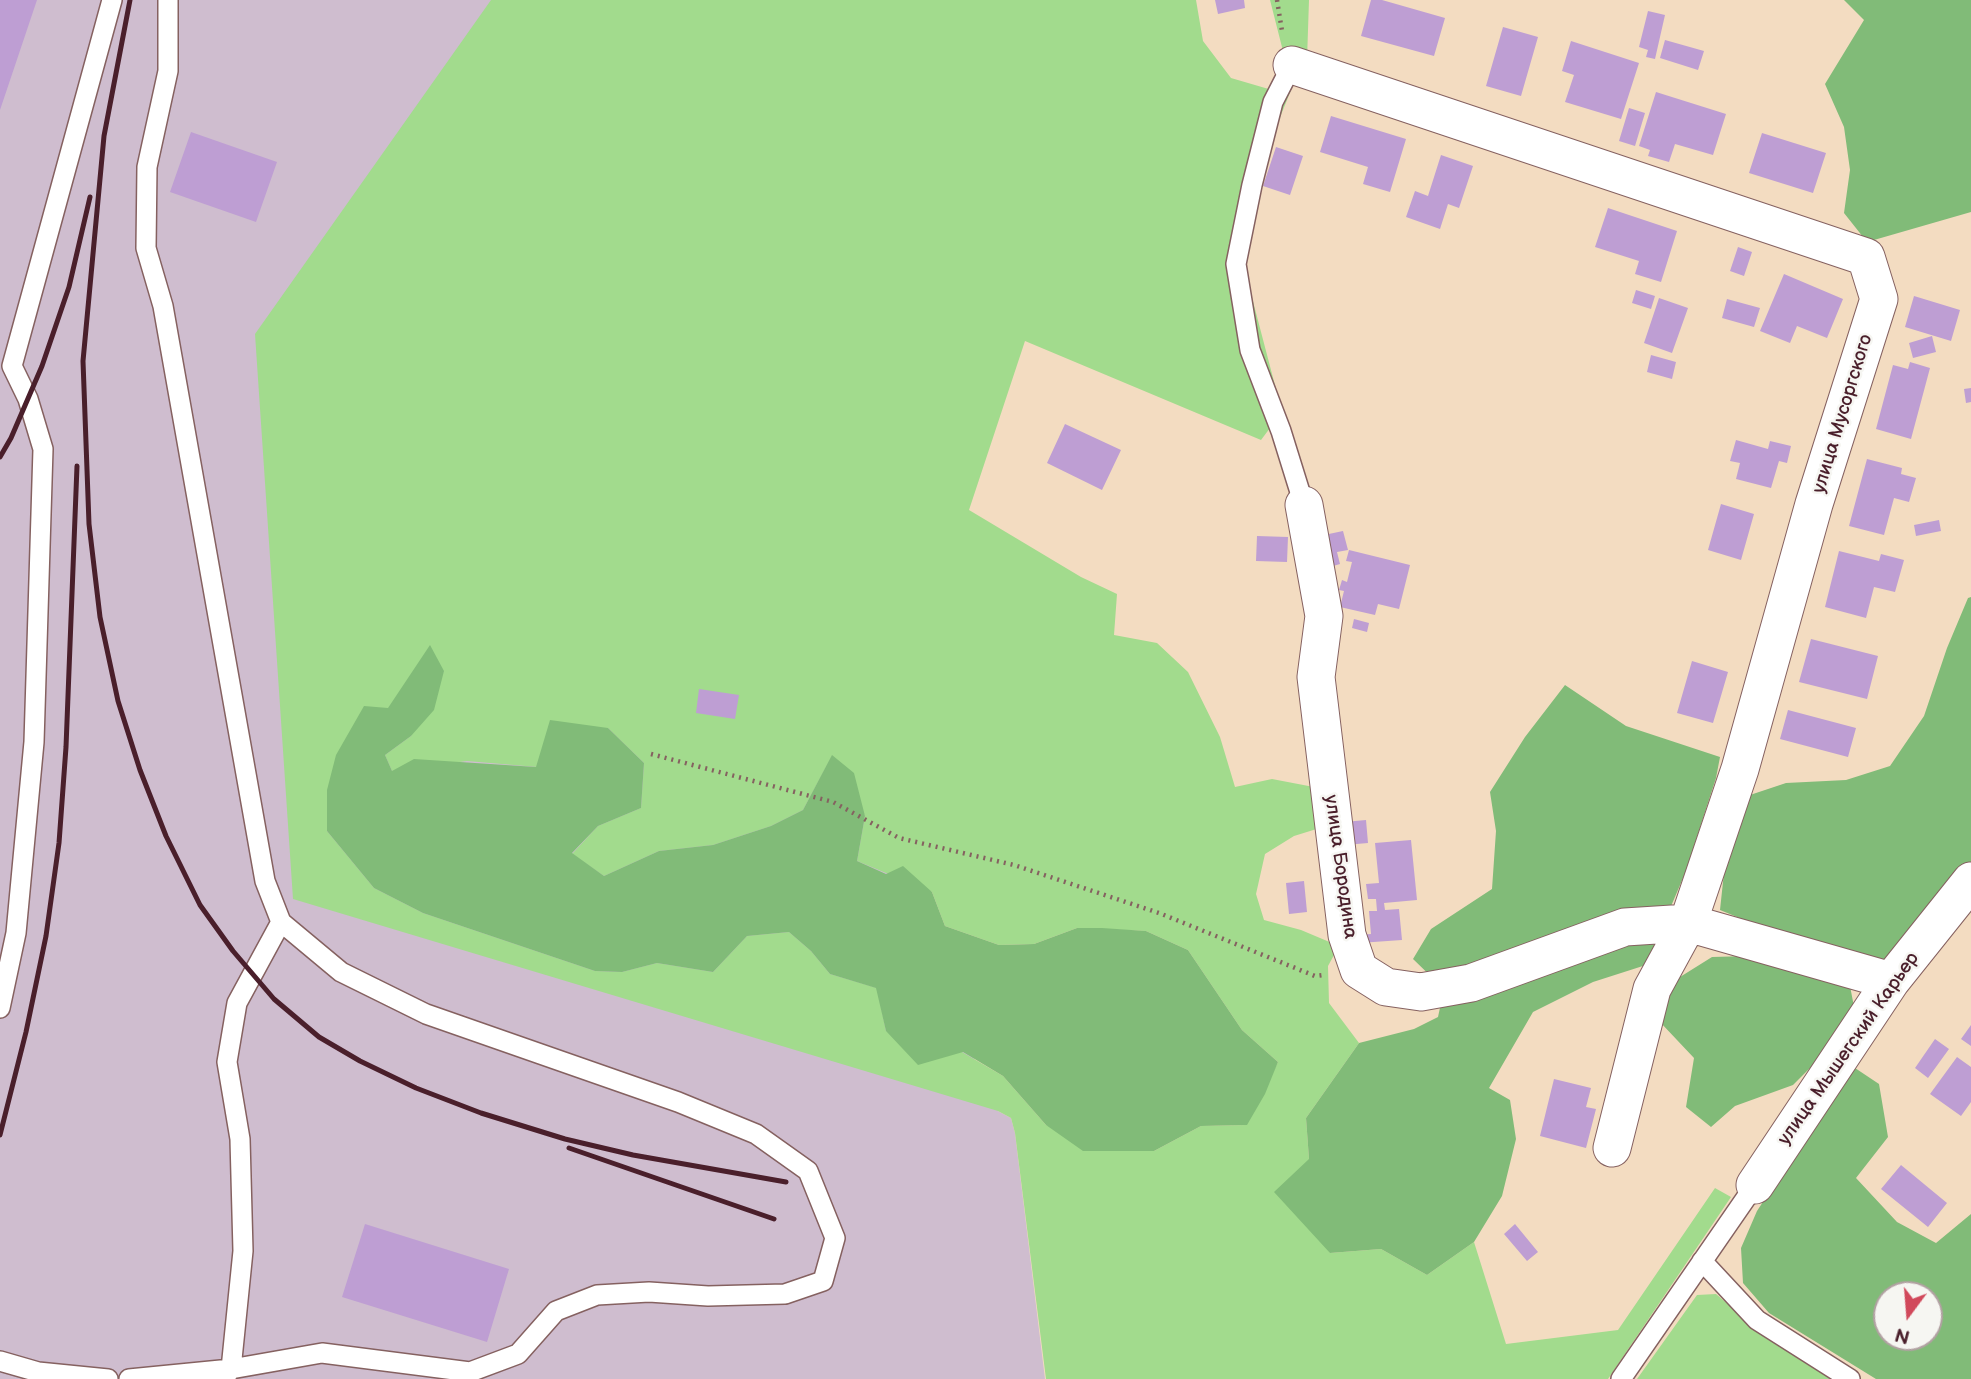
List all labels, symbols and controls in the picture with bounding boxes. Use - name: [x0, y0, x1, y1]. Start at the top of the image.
- street label: улица Мусоргского: [1808, 332, 1878, 496]
- street label: улица Бородина: [1319, 794, 1361, 940]
- street label: улица Мышегский Карьер: [1774, 948, 1924, 1150]
- north arrow: [1873, 1281, 1943, 1351]
- text: N: [1893, 1322, 1913, 1348]

